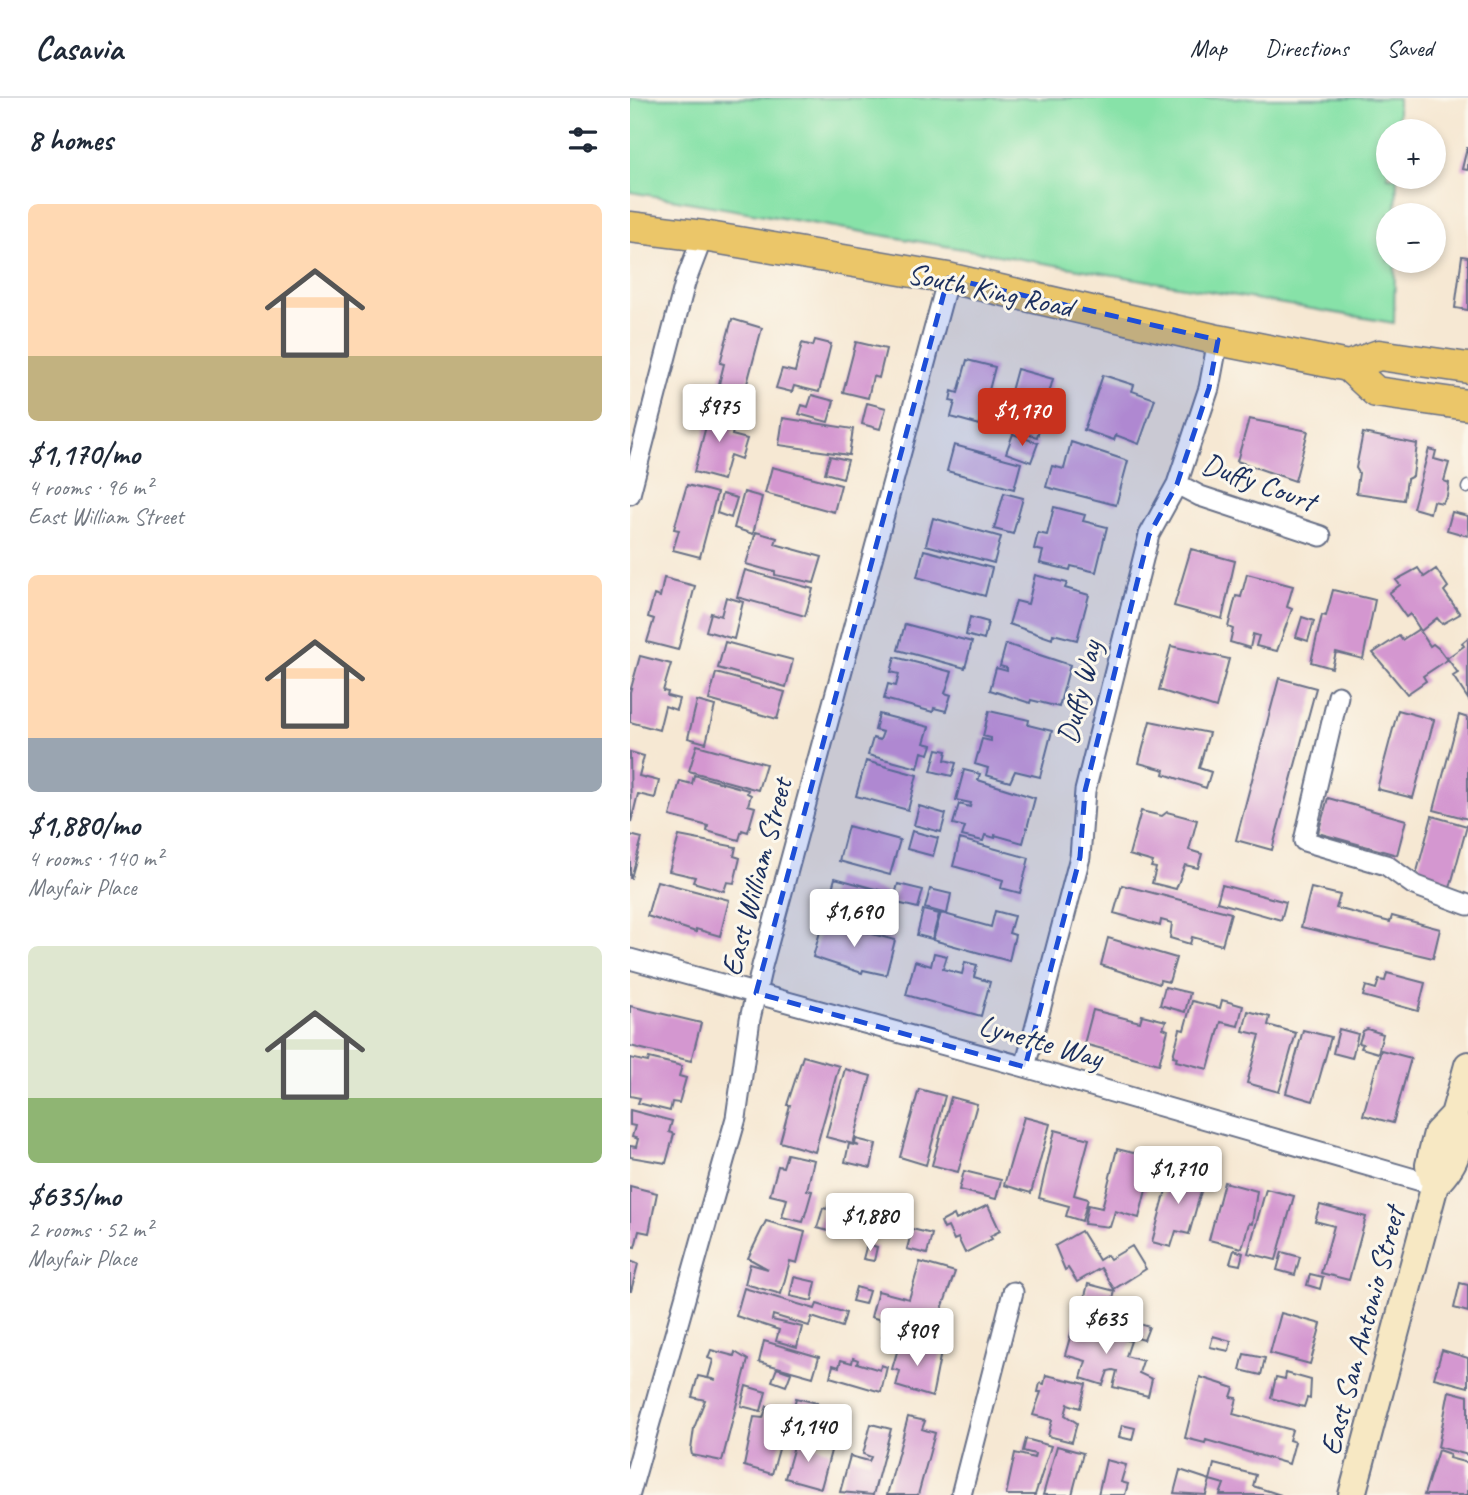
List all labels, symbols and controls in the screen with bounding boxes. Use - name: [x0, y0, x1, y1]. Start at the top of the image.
- text: Casavia: [35, 27, 123, 69]
- text: Map: [1190, 33, 1227, 63]
- text: Directions: [1265, 33, 1348, 63]
- text: Saved: [1386, 33, 1433, 63]
- map controls: [1376, 119, 1446, 273]
- button: +: [1376, 119, 1446, 189]
- text: 8 homes: [28, 121, 113, 159]
- icon: filters: [564, 121, 602, 159]
- button: −: [1376, 203, 1446, 273]
- icon: home: [252, 250, 378, 376]
- street label: South King Road: [904, 254, 1080, 327]
- pin: $975: [678, 384, 760, 444]
- pin: $1,170: [965, 388, 1079, 448]
- text: $975: [699, 392, 739, 421]
- text: $1,170: [994, 396, 1050, 425]
- text: $1,170/mo: [28, 435, 140, 473]
- street label: Duffy Court: [1197, 444, 1325, 521]
- text: 4 rooms · 96 m²: [28, 473, 152, 502]
- text: East William Street: [28, 502, 184, 531]
- icon: home: [252, 621, 378, 747]
- street label: Duffy Way: [1048, 635, 1111, 747]
- street label: East William Street: [711, 771, 801, 980]
- text: $1,880/mo: [28, 806, 140, 844]
- text: 4 rooms · 140 m²: [28, 844, 163, 873]
- text: Mayfair Place: [28, 873, 136, 902]
- pin: $1,690: [797, 890, 911, 949]
- text: $1,690: [826, 897, 882, 926]
- icon: home: [252, 992, 378, 1118]
- street label: Lynette Way: [975, 1005, 1109, 1077]
- pin: $1,710: [1121, 1146, 1235, 1206]
- text: $1,710: [1150, 1154, 1206, 1183]
- text: $635/mo: [28, 1177, 121, 1215]
- pin: $1,880: [813, 1194, 927, 1253]
- street label: East San Antonio Street: [1311, 1199, 1414, 1459]
- text: $1,880: [842, 1201, 898, 1230]
- text: 2 rooms · 52 m²: [28, 1215, 152, 1244]
- text: Mayfair Place: [28, 1244, 136, 1273]
- pin: $635: [1065, 1296, 1147, 1356]
- text: $635: [1085, 1304, 1127, 1333]
- pin: $909: [876, 1308, 958, 1368]
- text: $909: [897, 1316, 937, 1345]
- pin: $1,140: [751, 1404, 865, 1464]
- text: $1,140: [780, 1412, 836, 1441]

